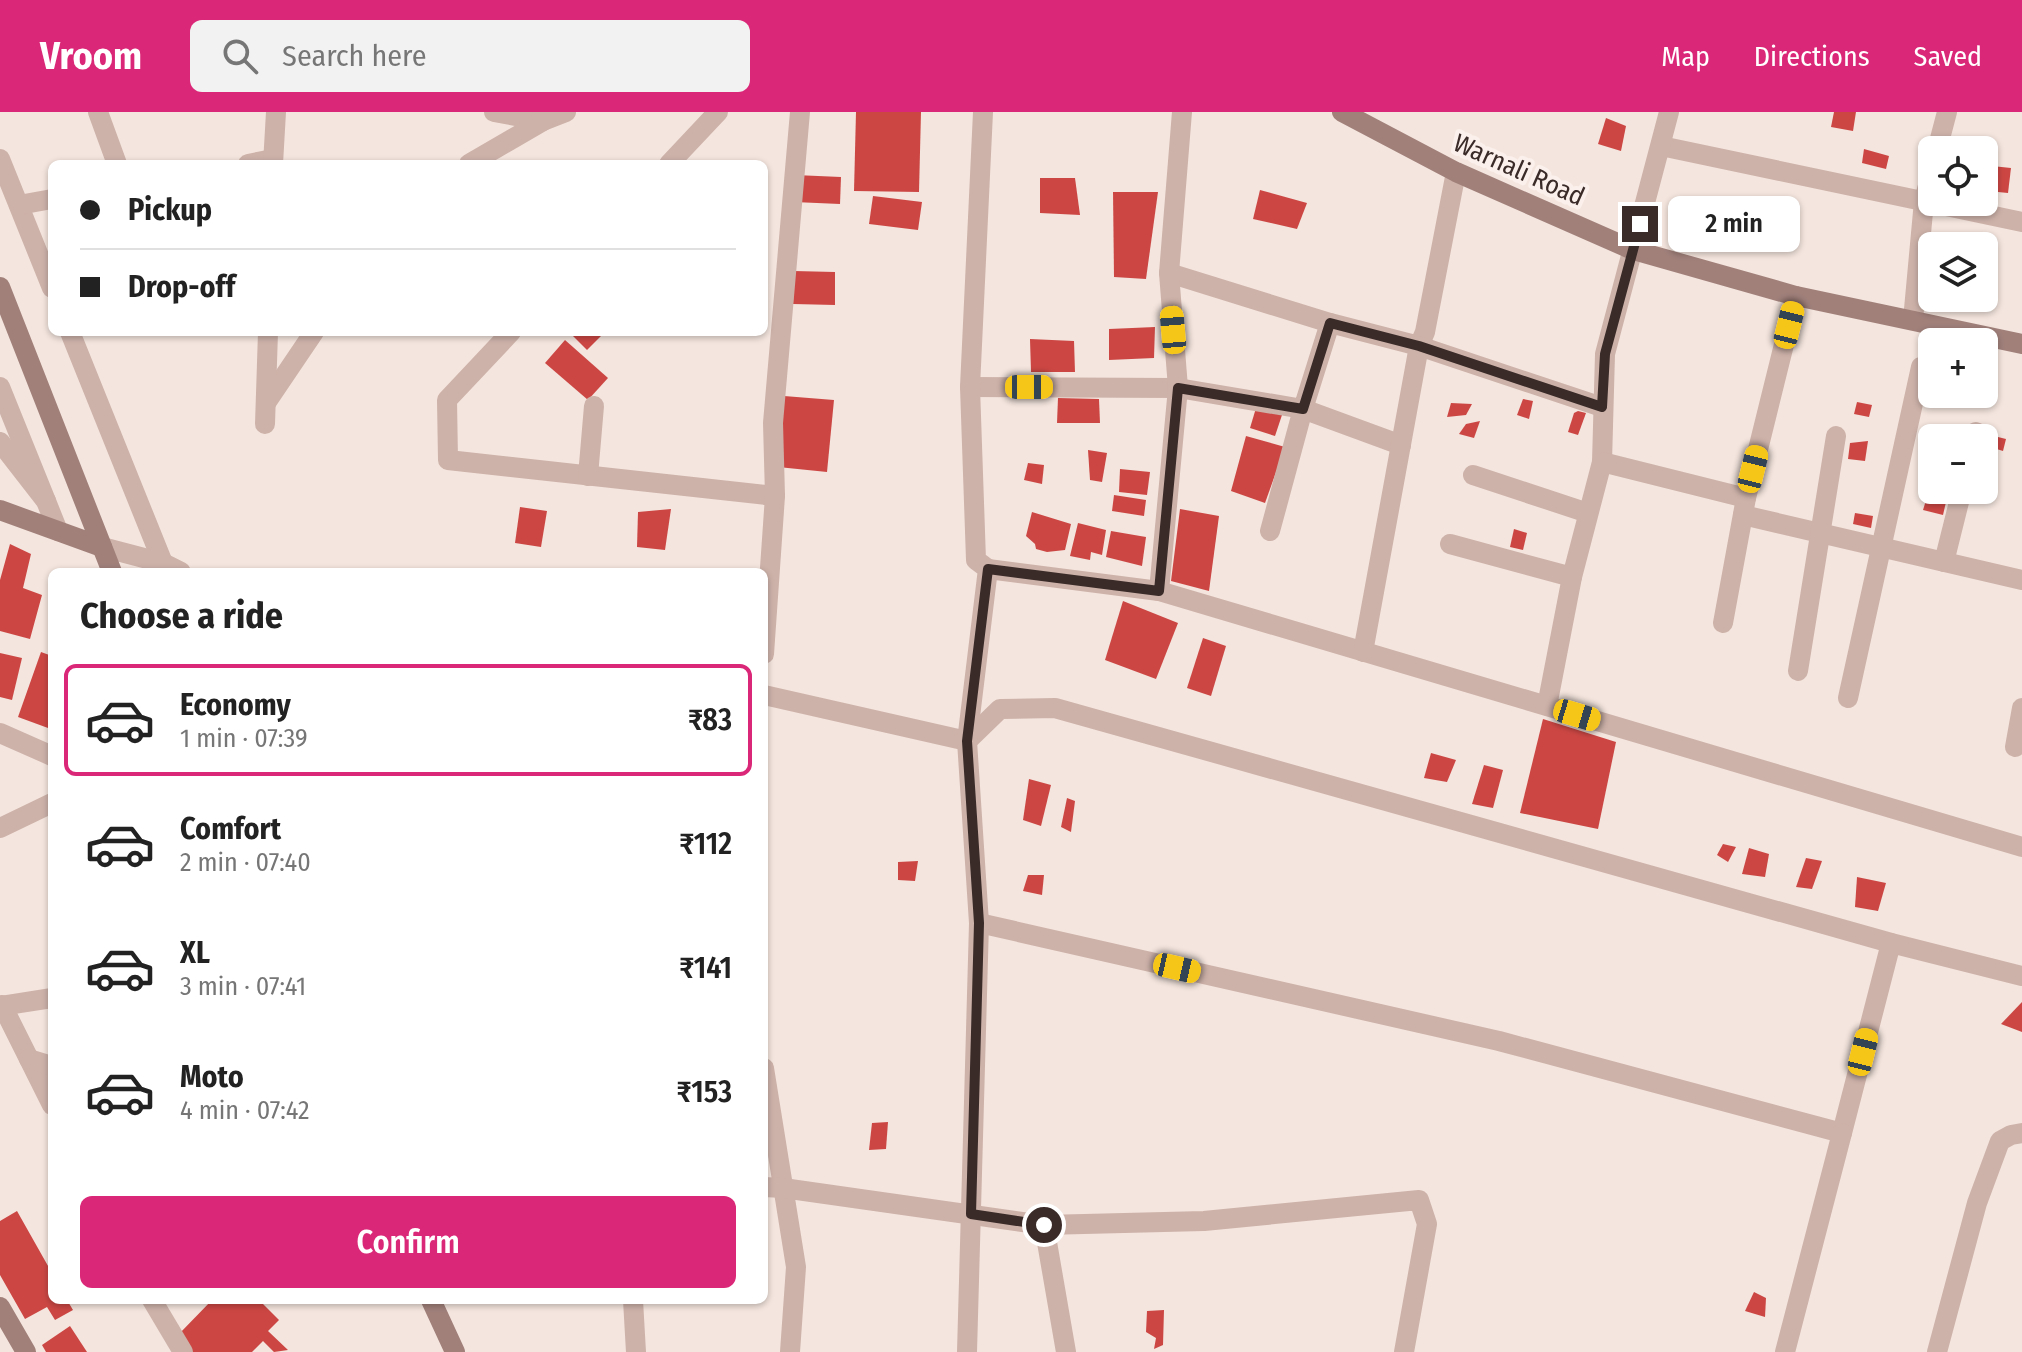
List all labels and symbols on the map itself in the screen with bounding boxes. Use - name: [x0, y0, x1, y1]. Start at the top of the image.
- street label: Warnali Road: [1449, 127, 1589, 213]
- callout: 2 min: [1668, 196, 1800, 252]
- route end: [1622, 206, 1658, 242]
- car: [1772, 299, 1806, 351]
- car: [1159, 305, 1187, 355]
- car: [1005, 375, 1053, 399]
- car: [1736, 443, 1770, 495]
- car: [1551, 697, 1603, 733]
- car: [1151, 951, 1203, 985]
- car: [1846, 1026, 1880, 1078]
- route start: [1026, 1207, 1062, 1243]

